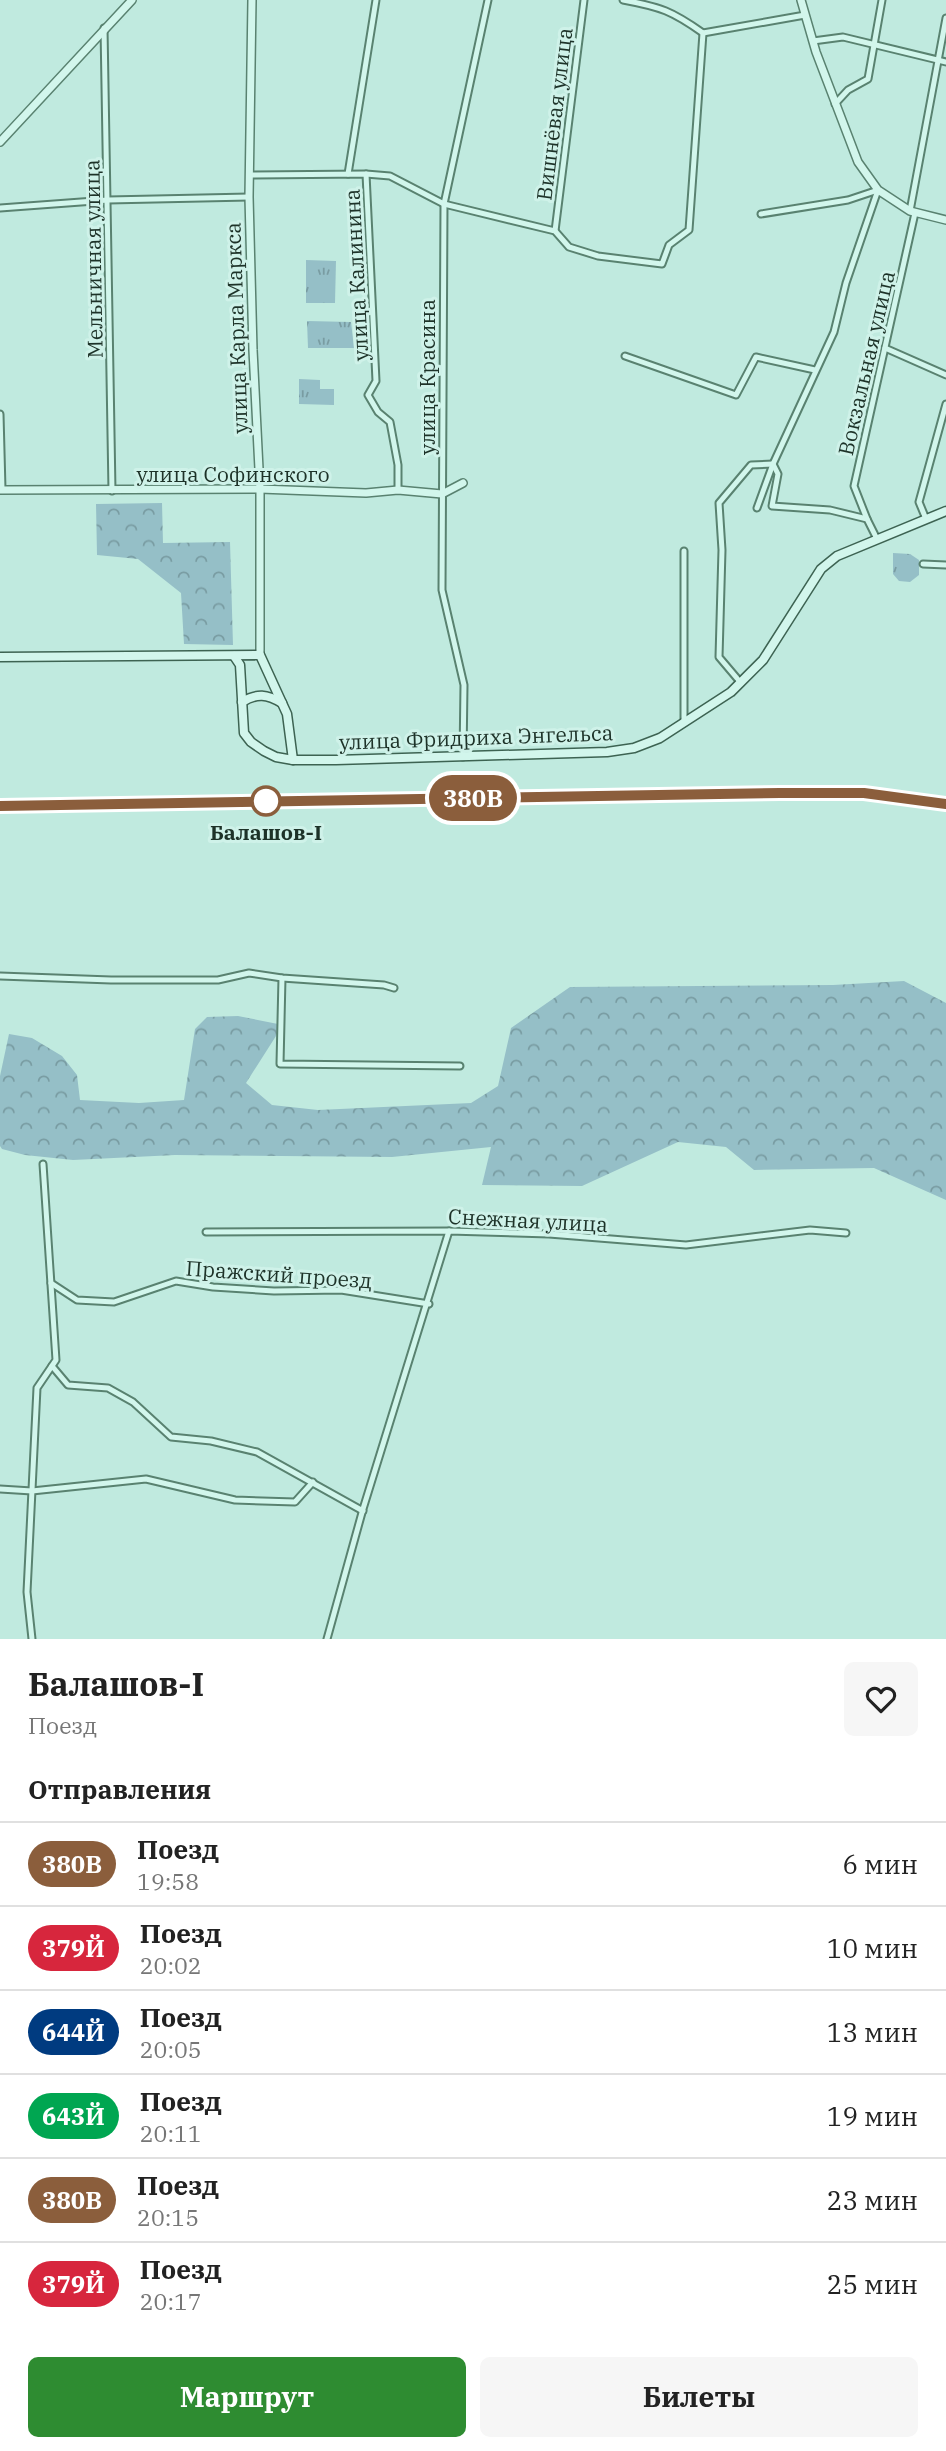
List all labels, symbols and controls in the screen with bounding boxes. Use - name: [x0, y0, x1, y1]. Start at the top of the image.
- street label: Вишнёвая улица: [530, 26, 578, 202]
- street label: Мельничная улица: [77, 159, 109, 359]
- street label: улица Калинина: [338, 188, 374, 362]
- street label: улица Карла Маркса: [218, 222, 254, 434]
- street label: Вокзальная улица: [831, 268, 901, 458]
- street label: улица Красина: [413, 299, 441, 455]
- street label: улица Софинского: [136, 460, 330, 488]
- street label: улица Фридриха Энгельса: [338, 718, 614, 756]
- line badge: 380В: [424, 775, 522, 821]
- text: 380В: [443, 782, 503, 814]
- marker: Балашов-I: [251, 786, 281, 816]
- place label: Балашов-I: [210, 818, 322, 846]
- street label: Снежная улица: [447, 1202, 609, 1238]
- street label: Пражский проезд: [185, 1254, 373, 1294]
- text: Балашов-I: [28, 1662, 204, 1705]
- button: heart: [844, 1662, 918, 1736]
- text: Поезд: [28, 1710, 97, 1740]
- text: Отправления: [28, 1772, 211, 1806]
- text: Поезд: [137, 1832, 219, 1866]
- text: 6 мин: [842, 1847, 918, 1881]
- text: 380В: [42, 1848, 102, 1880]
- text: 19:58: [137, 1866, 199, 1896]
- text: Поезд: [140, 1916, 222, 1950]
- text: 10 мин: [827, 1931, 918, 1965]
- text: 379Й: [42, 1932, 105, 1964]
- text: 20:02: [140, 1950, 202, 1980]
- text: Поезд: [140, 2000, 222, 2034]
- text: 13 мин: [827, 2015, 918, 2049]
- text: 644Й: [42, 2016, 105, 2048]
- text: 20:05: [140, 2034, 202, 2064]
- text: Поезд: [140, 2084, 222, 2118]
- text: 19 мин: [827, 2099, 918, 2133]
- text: 643Й: [42, 2100, 105, 2132]
- text: 20:11: [140, 2118, 202, 2148]
- text: Поезд: [137, 2168, 219, 2202]
- text: 23 мин: [827, 2183, 918, 2217]
- text: 380В: [42, 2184, 102, 2216]
- text: 20:15: [137, 2202, 199, 2232]
- text: Поезд: [140, 2252, 222, 2286]
- text: 25 мин: [827, 2267, 918, 2301]
- text: 379Й: [42, 2268, 105, 2300]
- text: 20:17: [140, 2286, 202, 2316]
- button: Маршрут: [28, 2357, 466, 2437]
- button: Билеты: [480, 2357, 918, 2437]

